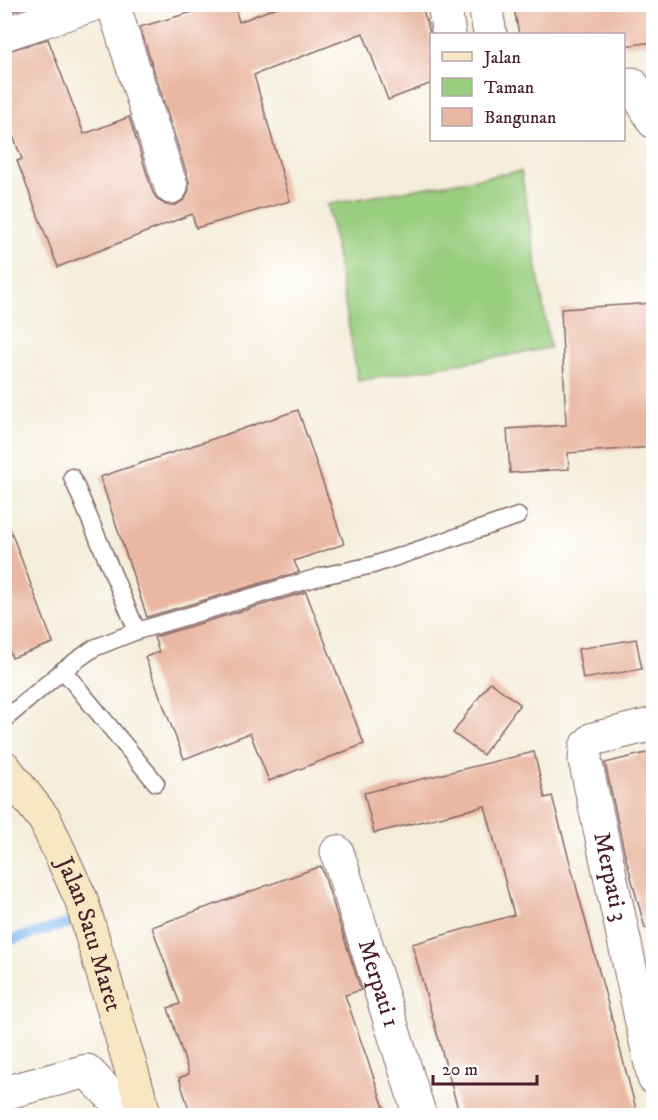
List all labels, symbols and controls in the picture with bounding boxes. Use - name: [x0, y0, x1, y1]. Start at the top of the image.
- legend: [430, 33, 625, 141]
- text: Jalan: [482, 47, 522, 69]
- text: Taman: [484, 77, 535, 99]
- text: Bangunan: [484, 107, 557, 129]
- street label: Merpati 3: [586, 829, 635, 924]
- street label: Jalan Satu Maret: [48, 851, 128, 1015]
- street label: Merpati 1: [350, 936, 406, 1031]
- scale bar: [433, 1048, 536, 1086]
- text: 20 m: [442, 1059, 478, 1081]

